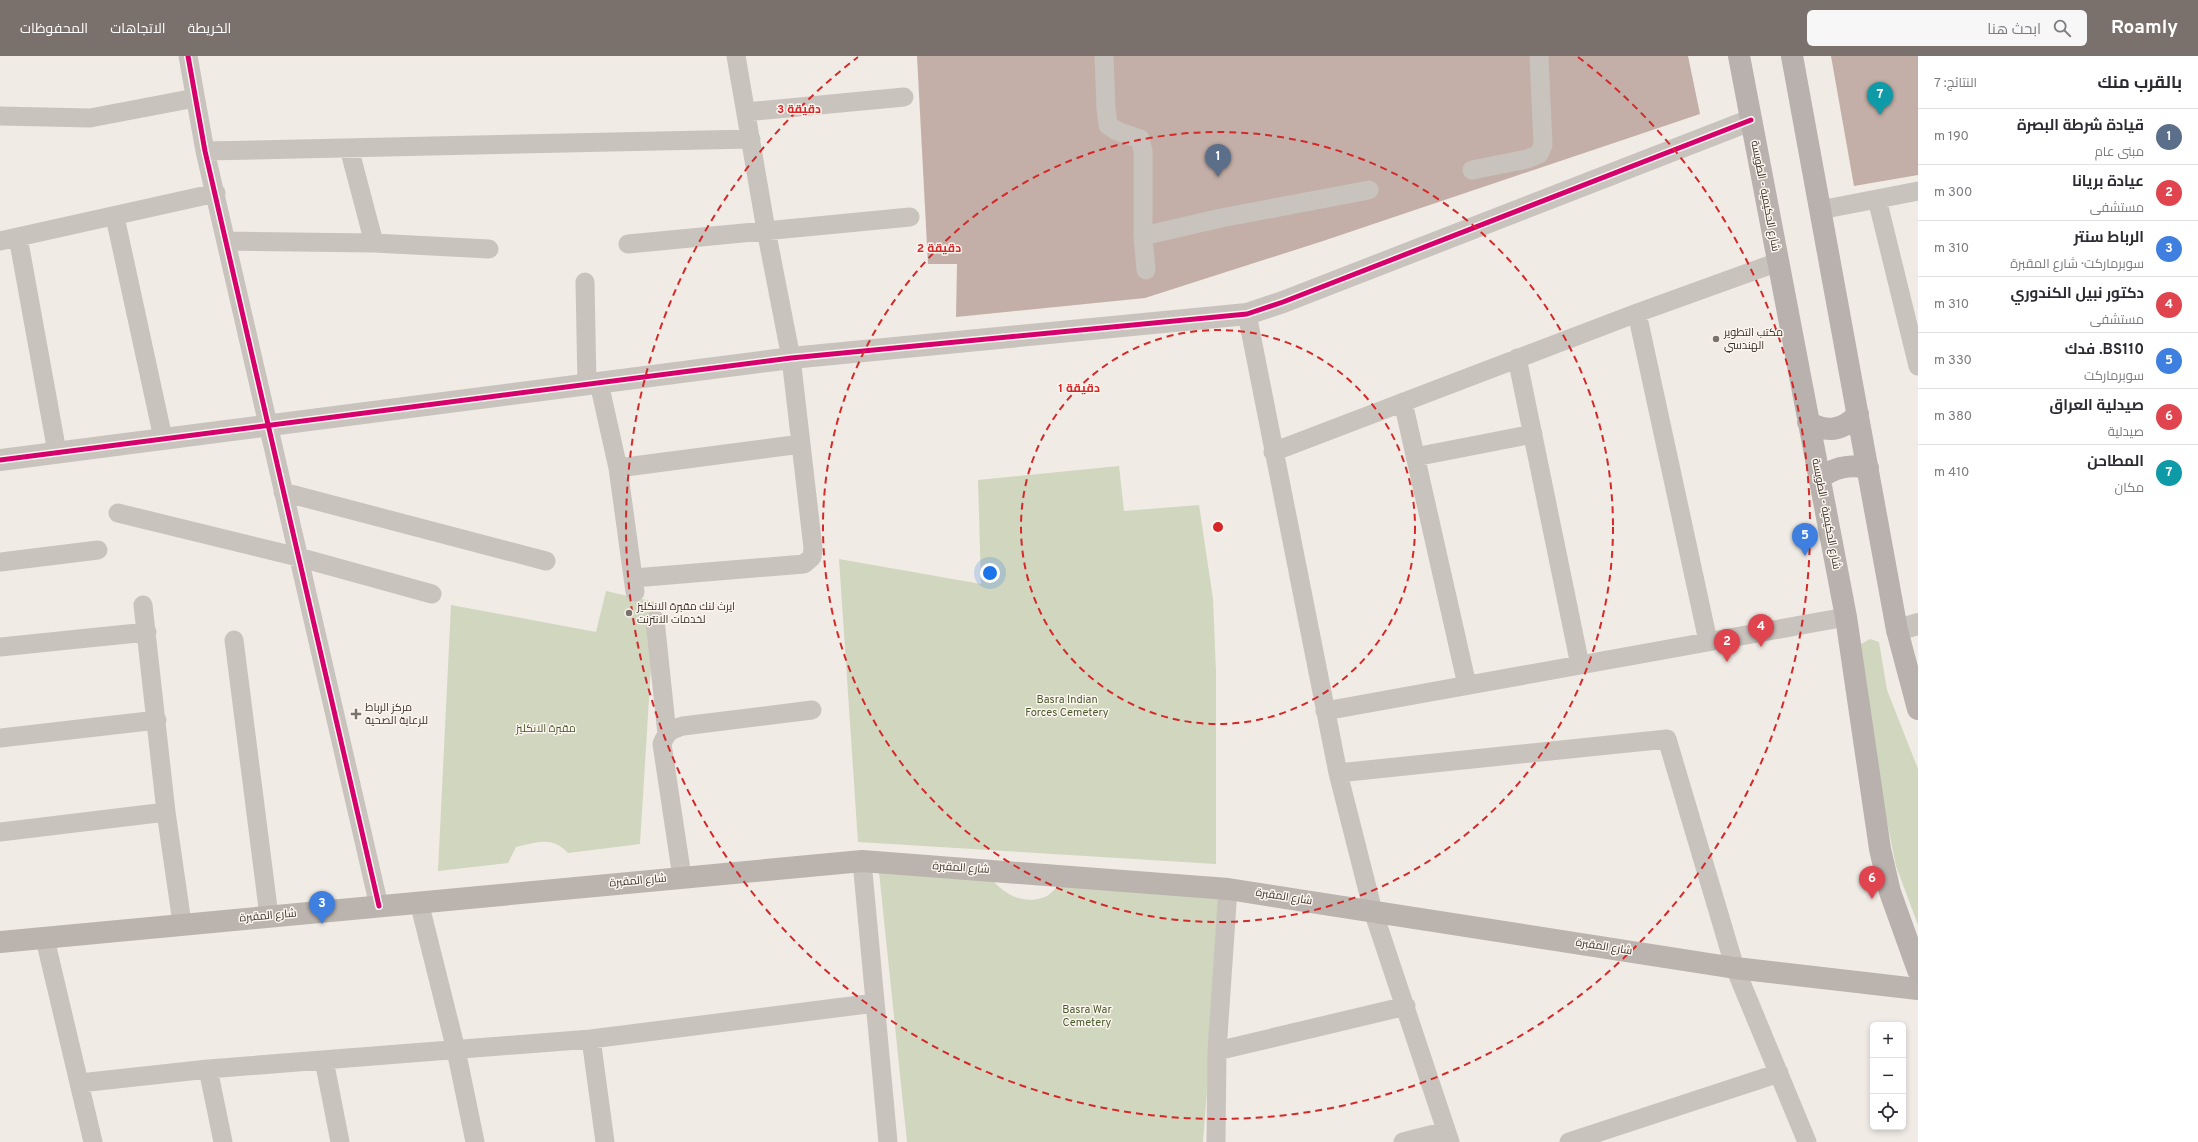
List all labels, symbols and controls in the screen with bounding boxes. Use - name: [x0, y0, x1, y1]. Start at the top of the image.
- search box: [1807, 10, 2087, 46]
- text: Roamly: [2111, 16, 2178, 40]
- icon: search: [2051, 17, 2073, 39]
- text: المحفوظات: [20, 21, 88, 38]
- text: الاتجاهات: [110, 21, 166, 38]
- text: الخريطة: [188, 21, 231, 38]
- text: ابحث هنا: [1987, 21, 2041, 40]
- text: بالقرب منك: [2098, 73, 2182, 95]
- text: النتائج: 7: [1934, 76, 1977, 92]
- pin: 7: [1867, 82, 1893, 115]
- text: 3 دقيقة: [777, 102, 821, 118]
- text: قيادة شرطة البصرة: [2017, 117, 2144, 136]
- text: 190 m: [1934, 129, 1969, 145]
- text: 1: [2166, 129, 2172, 145]
- street label: شارع الحكيمية - الطويسة: [1747, 139, 1783, 253]
- pin: 1: [1205, 144, 1231, 177]
- text: مبنى عام: [2095, 145, 2144, 161]
- text: عيادة بريانا: [2072, 173, 2144, 192]
- text: 300 m: [1934, 185, 1972, 201]
- text: 2: [2165, 185, 2173, 201]
- text: مستشفى: [2090, 201, 2144, 217]
- text: الرباط سنتر: [2074, 229, 2144, 248]
- text: 2 دقيقة: [917, 241, 961, 257]
- text: 310 m: [1934, 241, 1969, 257]
- text: 3: [2165, 241, 2173, 257]
- text: سوبرماركت · شارع المقبرة: [2010, 257, 2144, 273]
- text: دكتور نبيل الكندوري: [2010, 285, 2144, 304]
- text: 310 m: [1934, 297, 1969, 313]
- text: 4: [2165, 297, 2173, 313]
- text: مستشفى: [2090, 313, 2144, 329]
- place label: مكتب التطوير الهندسي: [1723, 326, 1783, 353]
- marker: مكتب التطوير الهندسي: [1711, 334, 1721, 344]
- text: BS110. فدك: [2065, 341, 2144, 360]
- text: 330 m: [1934, 353, 1972, 369]
- text: 5: [2165, 353, 2173, 369]
- text: سوبرماركت: [2084, 369, 2144, 385]
- text: 1 دقيقة: [1058, 381, 1100, 397]
- text: صيدلية العراق: [2049, 397, 2144, 416]
- text: 380 m: [1934, 409, 1972, 425]
- text: 6: [2165, 409, 2173, 425]
- text: صيدلية: [2108, 425, 2144, 441]
- text: المطاحن: [2087, 453, 2144, 472]
- street label: شارع الحكيمية - الطويسة: [1808, 457, 1844, 571]
- text: 410 m: [1934, 465, 1969, 481]
- text: 7: [2166, 465, 2173, 481]
- text: مكان: [2115, 481, 2144, 497]
- centre of rings: [1211, 520, 1225, 534]
- pin: 5: [1792, 523, 1818, 556]
- your location: [980, 563, 1000, 583]
- place label: ايرث لنك مقبرة الانكليز لخدمات الانترنت: [636, 600, 735, 627]
- marker: ايرث لنك مقبرة الانكليز لخدمات الانترنت: [624, 608, 634, 618]
- pin: 4: [1748, 614, 1774, 647]
- pin: 2: [1714, 629, 1740, 662]
- park label: Basra Indian Forces Cemetery: [1025, 693, 1109, 720]
- place label: مركز الرباط للرعاية الصحية: [365, 701, 428, 728]
- marker: مركز الرباط للرعاية الصحية: [350, 708, 362, 720]
- park label: مقبرة الانكليز: [515, 722, 576, 736]
- street label: شارع المقبرة: [932, 859, 990, 877]
- pin: 6: [1859, 866, 1885, 899]
- street label: شارع المقبرة: [609, 872, 667, 890]
- street label: شارع المقبرة: [1255, 886, 1313, 908]
- pin: 3: [309, 891, 335, 924]
- street label: شارع المقبرة: [239, 907, 297, 925]
- street label: شارع المقبرة: [1575, 936, 1633, 958]
- park label: Basra War Cemetery: [1062, 1003, 1113, 1030]
- map controls: [1870, 1022, 1906, 1130]
- button: +: [1870, 1022, 1906, 1058]
- button: −: [1870, 1058, 1906, 1094]
- button: locate: [1870, 1094, 1906, 1130]

